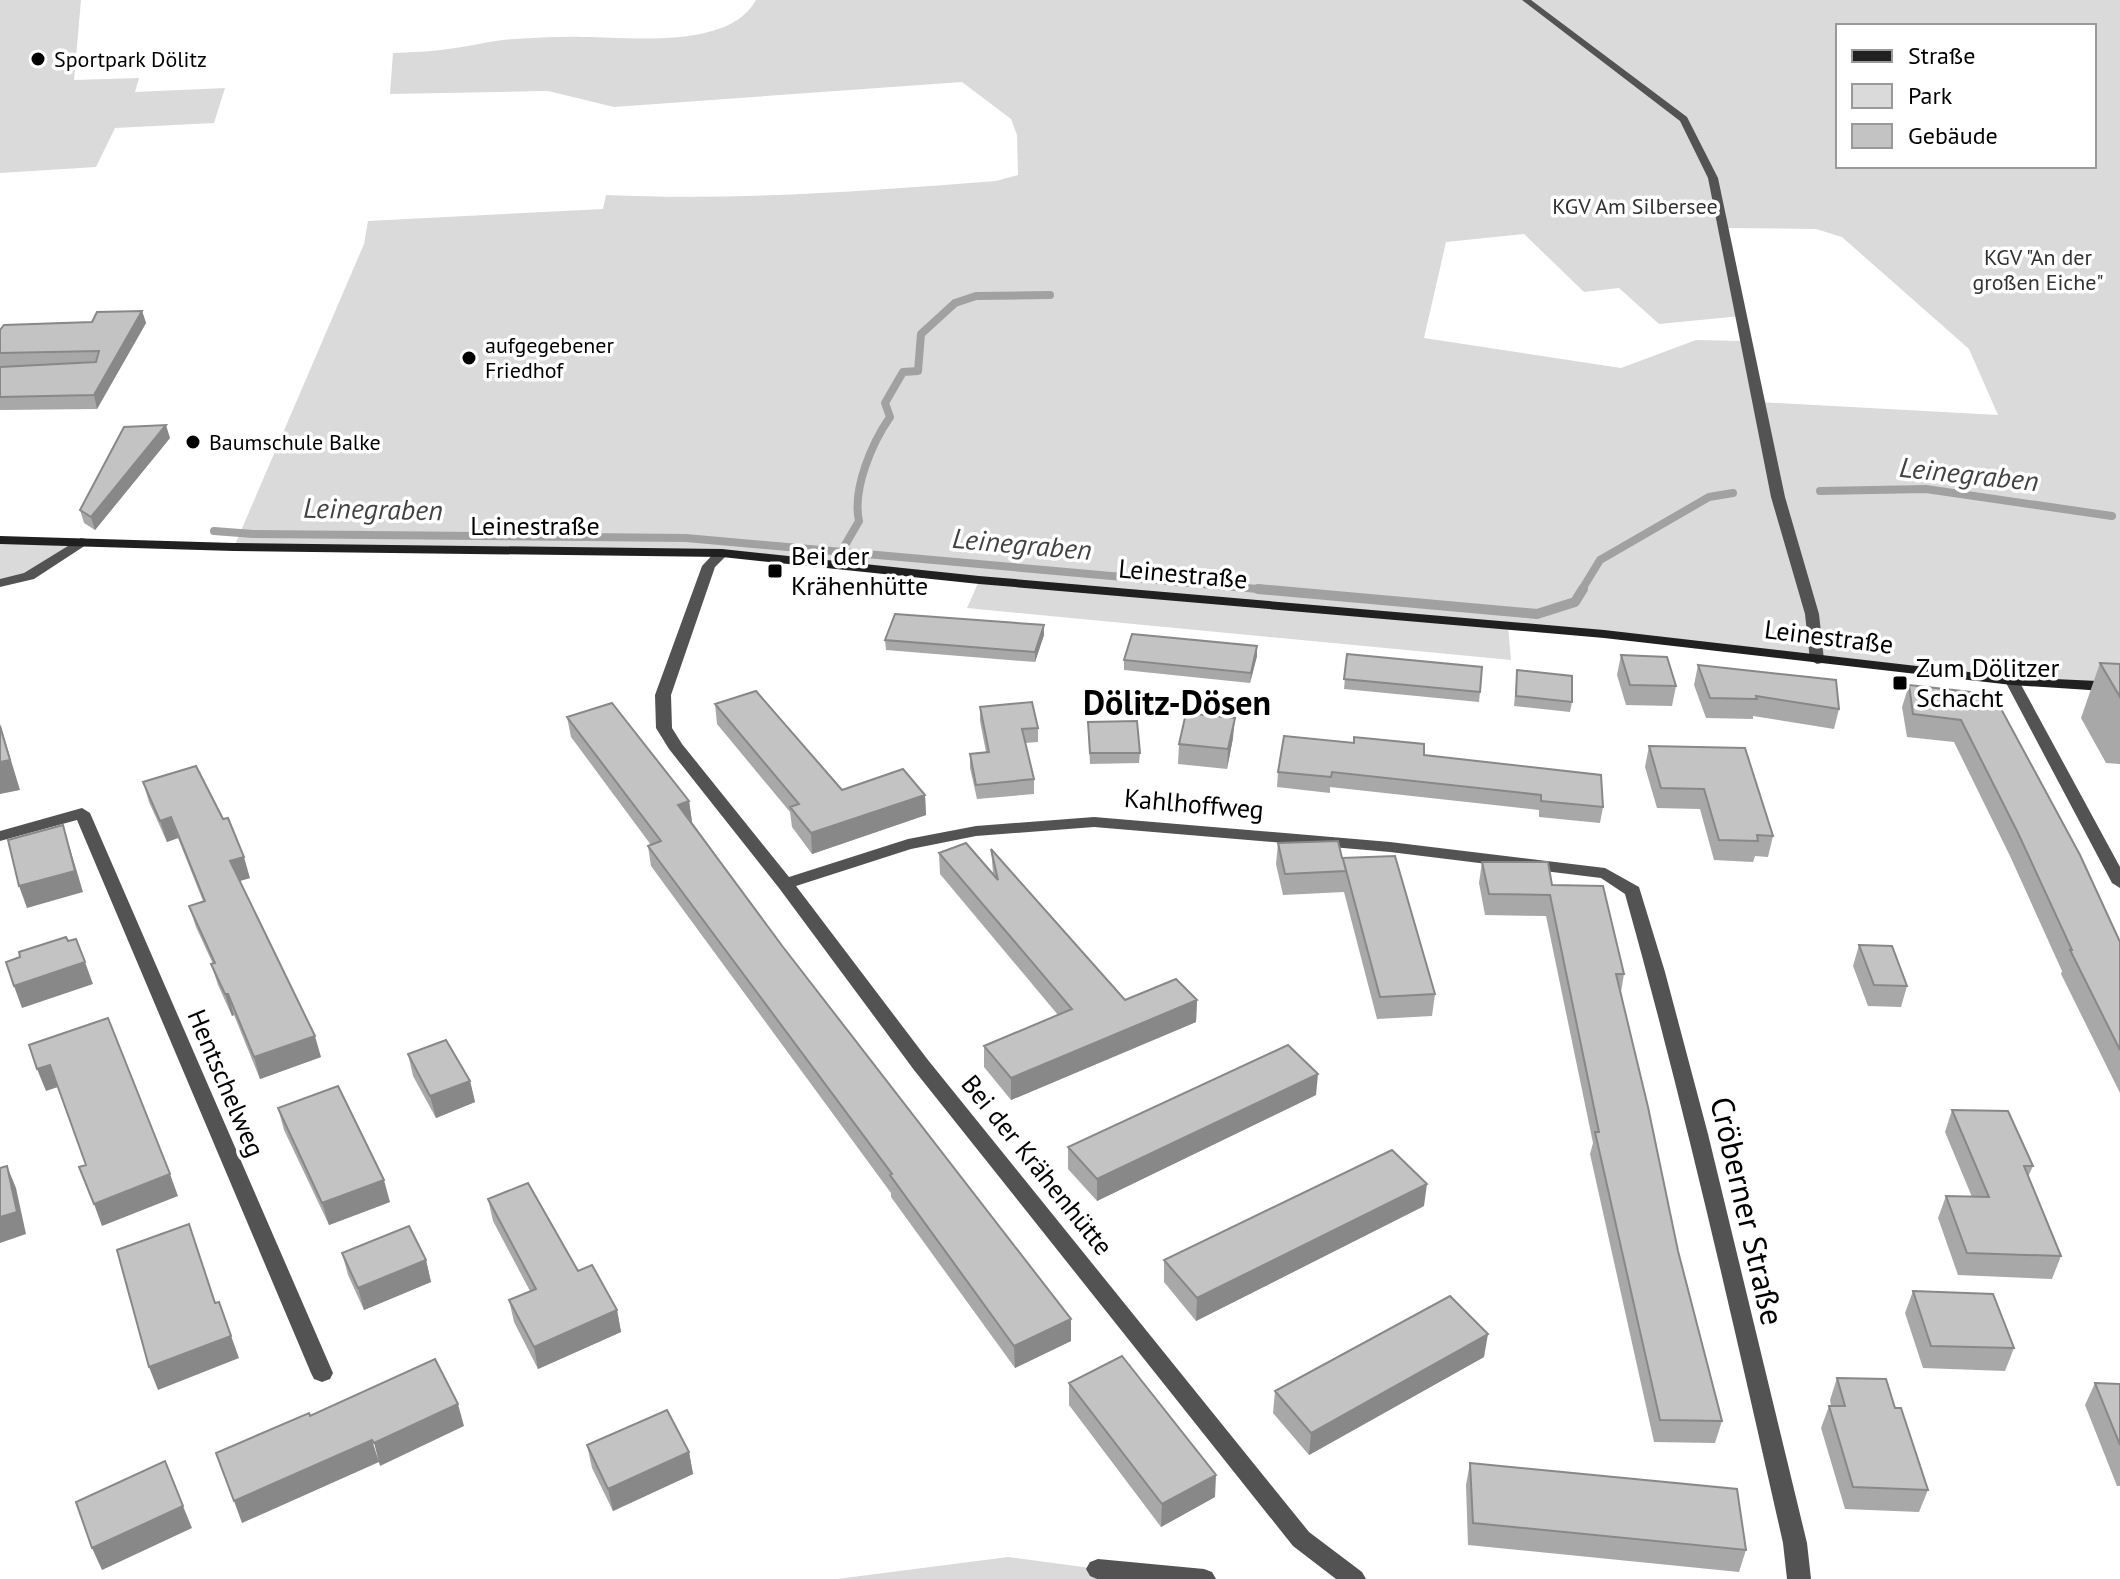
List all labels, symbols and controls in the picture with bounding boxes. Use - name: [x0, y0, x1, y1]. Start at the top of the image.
- legend: [1836, 24, 2096, 168]
- text: Straße: [1908, 40, 1975, 71]
- place label: Sportpark Dölitz: [54, 45, 207, 73]
- marker: Sportpark Dölitz: [29, 50, 47, 68]
- text: Park: [1908, 80, 1953, 111]
- text: Gebäude: [1908, 120, 1998, 151]
- park label: KGV Am Silbersee: [1552, 192, 1718, 220]
- park label: KGV "An der großen Eiche": [1972, 243, 2104, 296]
- place label: aufgegebener Friedhof: [485, 331, 615, 384]
- marker: aufgegebener Friedhof: [460, 349, 478, 367]
- place label: Baumschule Balke: [209, 428, 381, 456]
- marker: Baumschule Balke: [184, 433, 202, 451]
- water label: Leinegraben: [1898, 448, 2040, 499]
- water label: Leinegraben: [303, 489, 443, 528]
- street label: Leinestraße: [470, 509, 600, 542]
- water label: Leinegraben: [951, 519, 1093, 568]
- place label: Bei der Krähenhütte: [791, 539, 928, 602]
- street label: Leinestraße: [1117, 551, 1249, 596]
- marker: Bei der Krähenhütte: [766, 562, 784, 580]
- street label: Leinestraße: [1763, 612, 1895, 661]
- place label: Zum Dölitzer Schacht: [1916, 651, 2059, 714]
- marker: Zum Dölitzer Schacht: [1891, 674, 1909, 692]
- district label: Dölitz-Dösen: [1083, 680, 1271, 724]
- street label: Kahlhoffweg: [1123, 781, 1265, 826]
- street label: Hentschelweg: [181, 1004, 272, 1162]
- street label: Bei der Krähenhütte: [955, 1068, 1120, 1262]
- street label: Cröberner Straße: [1701, 1092, 1795, 1329]

